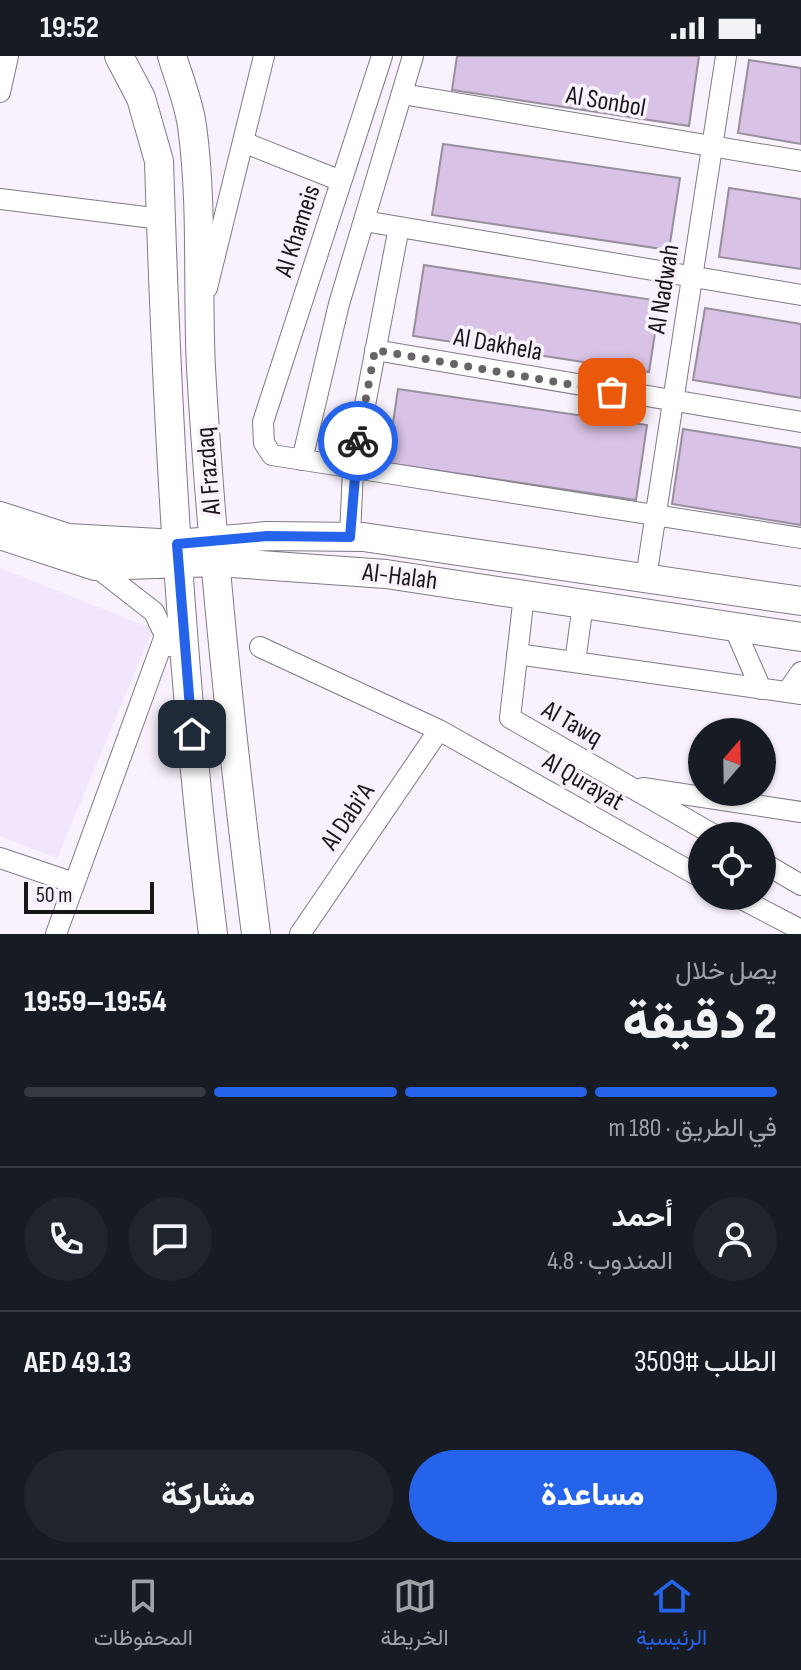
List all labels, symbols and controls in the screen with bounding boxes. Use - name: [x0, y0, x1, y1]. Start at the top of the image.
- text: 19:52: [40, 10, 99, 46]
- street label: Al Sonbol: [563, 80, 648, 124]
- street label: Al Khameis: [268, 181, 327, 282]
- street label: Al Nadwah: [641, 242, 686, 337]
- street label: Al Dakhela: [450, 322, 545, 368]
- pin: [578, 358, 646, 426]
- icon: bag: [590, 370, 634, 414]
- courier: [318, 401, 398, 481]
- icon: bike: [336, 419, 380, 463]
- street label: Al Frazdaq: [190, 426, 228, 517]
- street label: Al-Halah: [360, 557, 439, 597]
- street label: Al Tawq: [535, 694, 608, 754]
- pin: [158, 700, 226, 768]
- icon: home: [170, 712, 214, 756]
- north arrow: [688, 718, 776, 806]
- map controls: [688, 718, 776, 910]
- street label: Al Qurayat: [536, 746, 629, 818]
- street label: Al Dabi'A: [314, 777, 382, 857]
- button: locate: [688, 822, 776, 910]
- scale bar: [24, 878, 154, 914]
- text: 50 m: [36, 882, 72, 909]
- text: يصل خلال: [675, 956, 777, 987]
- text: 19:54–19:59: [24, 984, 167, 1020]
- text: 2 دقيقة: [622, 991, 777, 1054]
- text: في الطريق · 180 m: [608, 1113, 777, 1144]
- button: phone: [24, 1197, 108, 1281]
- button: chat: [128, 1197, 212, 1281]
- button: person: [693, 1197, 777, 1281]
- text: أحمد: [611, 1199, 673, 1235]
- text: المندوب · 4.8: [547, 1246, 673, 1277]
- text: الطلب #3509: [634, 1344, 777, 1380]
- text: AED 49.13: [24, 1345, 132, 1381]
- button: مشاركة: [24, 1450, 393, 1542]
- button: مساعدة: [409, 1450, 777, 1542]
- tab: المحفوظات: [94, 1574, 193, 1657]
- tab: الخريطة: [380, 1574, 449, 1657]
- tab: الرئيسية: [636, 1574, 707, 1657]

